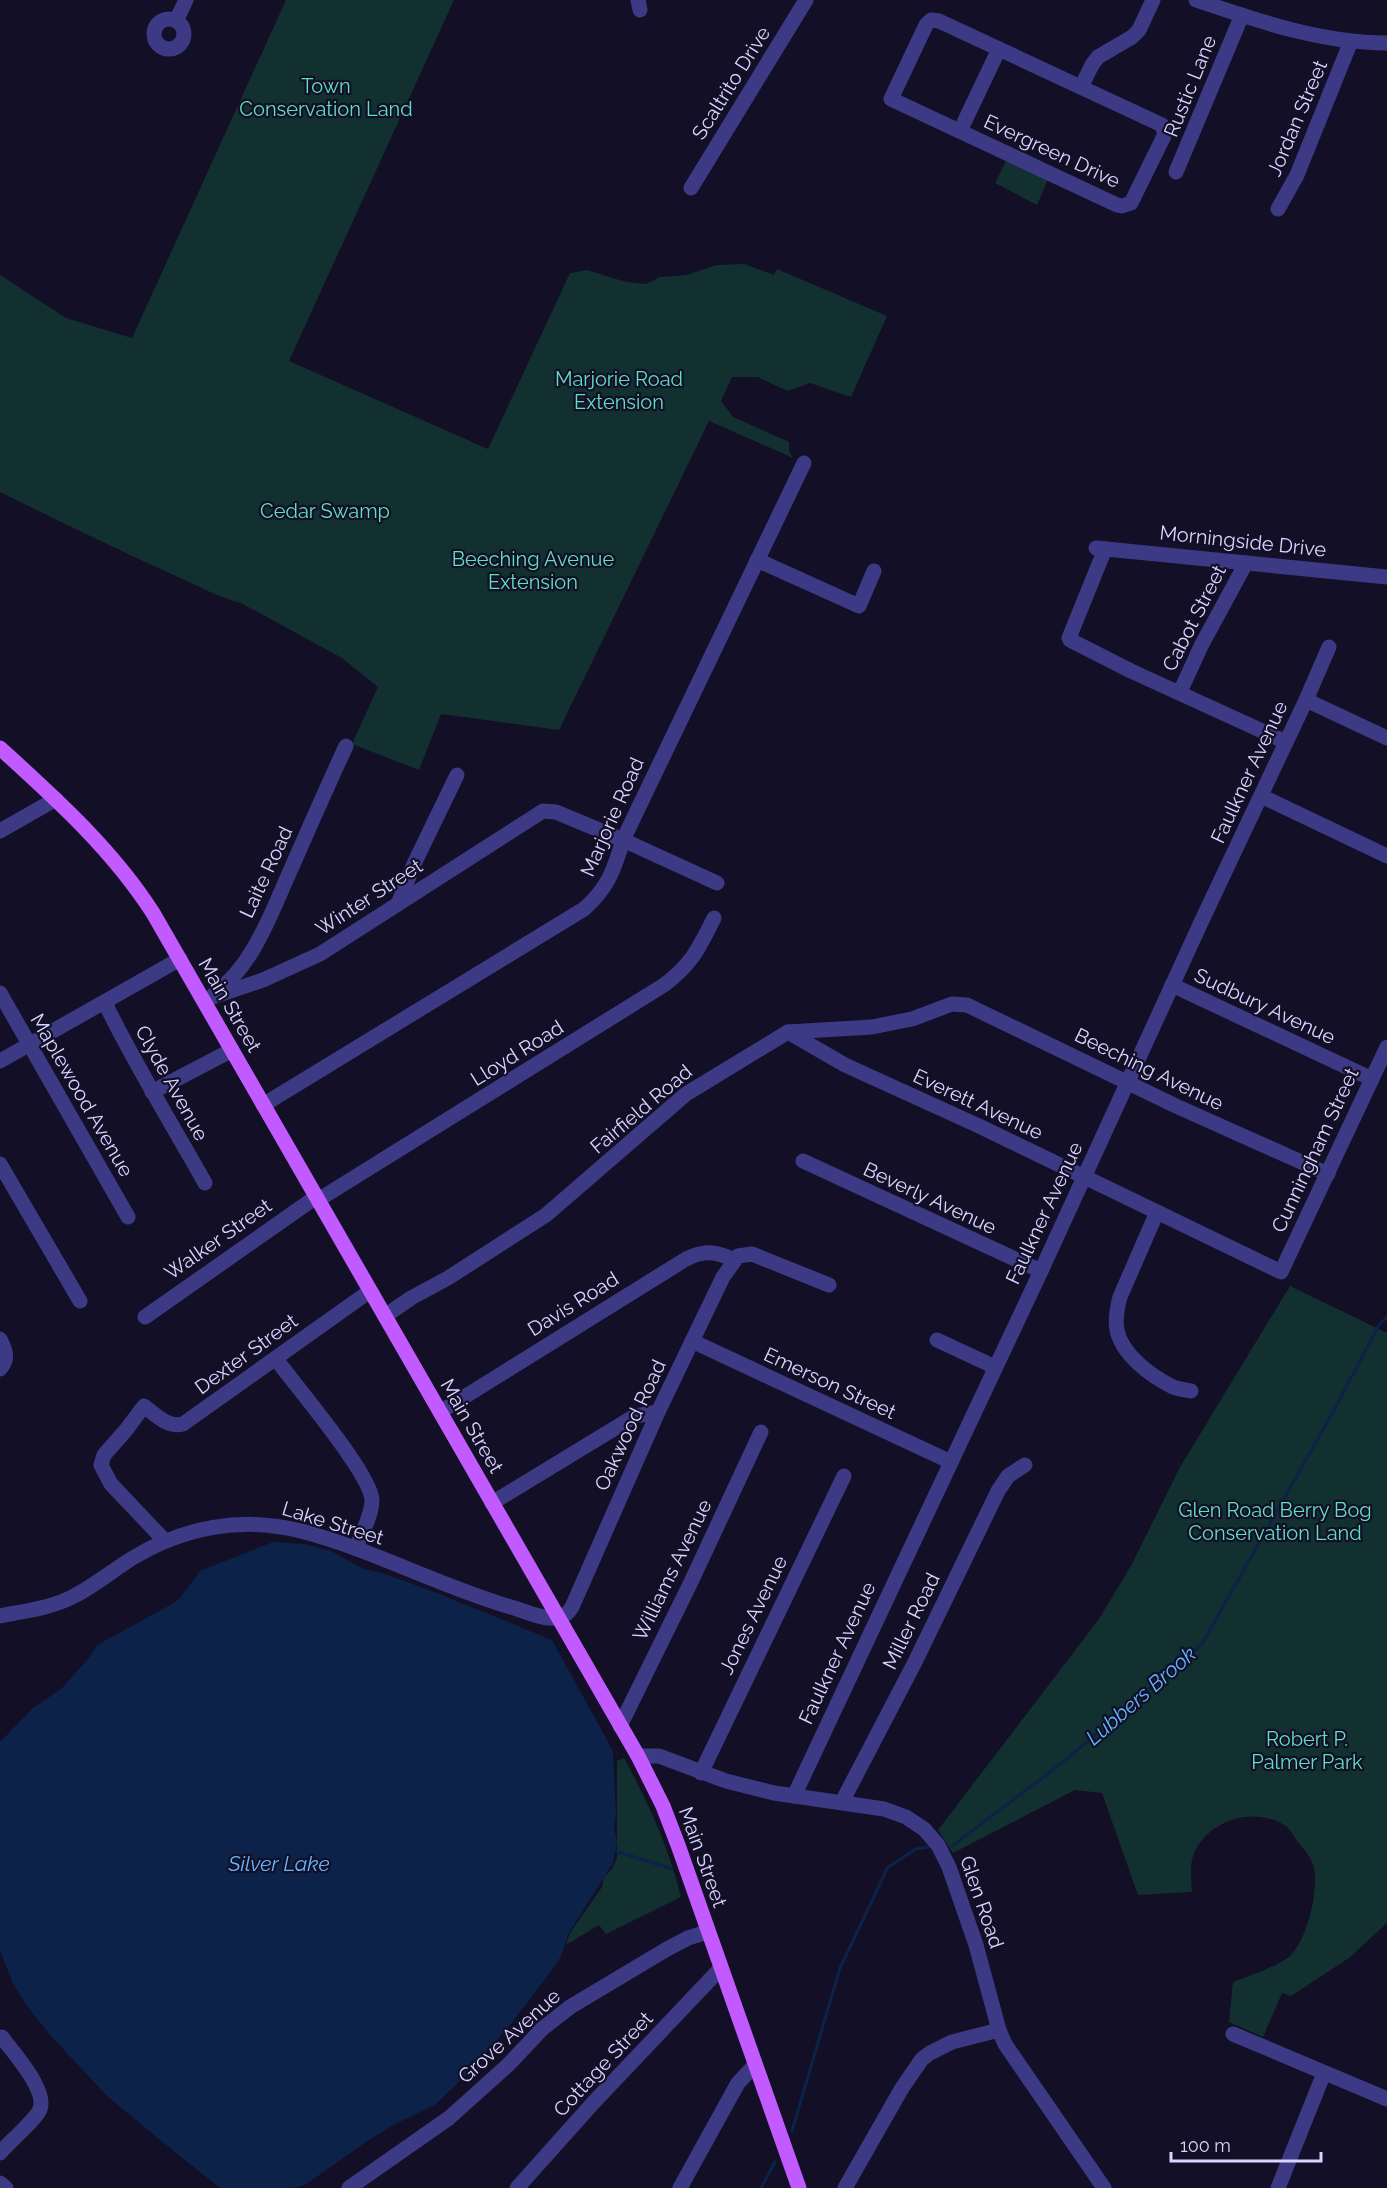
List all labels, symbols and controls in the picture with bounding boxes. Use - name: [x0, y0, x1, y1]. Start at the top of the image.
- street label: Scaltrito Drive: [687, 22, 775, 144]
- street label: Rustic Lane: [1159, 31, 1221, 140]
- street label: Jordan Street: [1262, 56, 1332, 180]
- park label: Town Conservation Land: [239, 74, 413, 121]
- street label: Evergreen Drive: [980, 109, 1124, 193]
- park label: Marjorie Road Extension: [555, 367, 683, 414]
- park label: Cedar Swamp: [260, 499, 390, 523]
- street label: Morningside Drive: [1159, 520, 1328, 562]
- park label: Beeching Avenue Extension: [452, 547, 614, 594]
- street label: Cabot Street: [1157, 561, 1231, 675]
- street label: Faulkner Avenue: [1206, 697, 1293, 847]
- street label: Marjorie Road: [575, 754, 649, 880]
- street label: Laite Road: [234, 822, 298, 922]
- street label: Winter Street: [311, 853, 427, 940]
- street label: Main Street: [193, 954, 267, 1057]
- street label: Sudbury Avenue: [1191, 963, 1339, 1049]
- street label: Maplewood Avenue: [26, 1009, 139, 1181]
- street label: Lloyd Road: [466, 1015, 568, 1091]
- street label: Clyde Avenue: [130, 1021, 214, 1145]
- street label: Beeching Avenue: [1071, 1023, 1228, 1116]
- street label: Fairfield Road: [585, 1059, 697, 1159]
- street label: Everett Avenue: [909, 1063, 1047, 1145]
- street label: Cunningham Street: [1266, 1064, 1364, 1236]
- street label: Faulkner Avenue: [1001, 1138, 1088, 1288]
- street label: Beverly Avenue: [860, 1157, 1001, 1239]
- street label: Walker Street: [160, 1193, 276, 1285]
- street label: Davis Road: [523, 1267, 623, 1341]
- street label: Dexter Street: [190, 1309, 302, 1399]
- street label: Emerson Street: [760, 1342, 900, 1424]
- street label: Oakwood Road: [589, 1356, 671, 1494]
- street label: Main Street: [435, 1375, 509, 1478]
- street label: Williams Avenue: [627, 1495, 717, 1645]
- street label: Lake Street: [279, 1496, 387, 1550]
- park label: Glen Road Berry Bog Conservation Land: [1178, 1498, 1372, 1545]
- street label: Jones Avenue: [714, 1552, 792, 1678]
- street label: Miller Road: [877, 1569, 945, 1673]
- street label: Faulkner Avenue: [794, 1578, 881, 1728]
- water label: Lubbers Brook: [1081, 1641, 1201, 1750]
- park label: Robert P. Palmer Park: [1251, 1727, 1363, 1774]
- street label: Main Street: [674, 1804, 732, 1911]
- water label: Silver Lake: [227, 1851, 330, 1876]
- street label: Glen Road: [955, 1853, 1009, 1951]
- street label: Grove Avenue: [453, 1984, 565, 2088]
- street label: Cottage Street: [548, 2006, 658, 2121]
- scale bar: [1171, 2125, 1321, 2163]
- text: 100 m: [1180, 2135, 1231, 2156]

